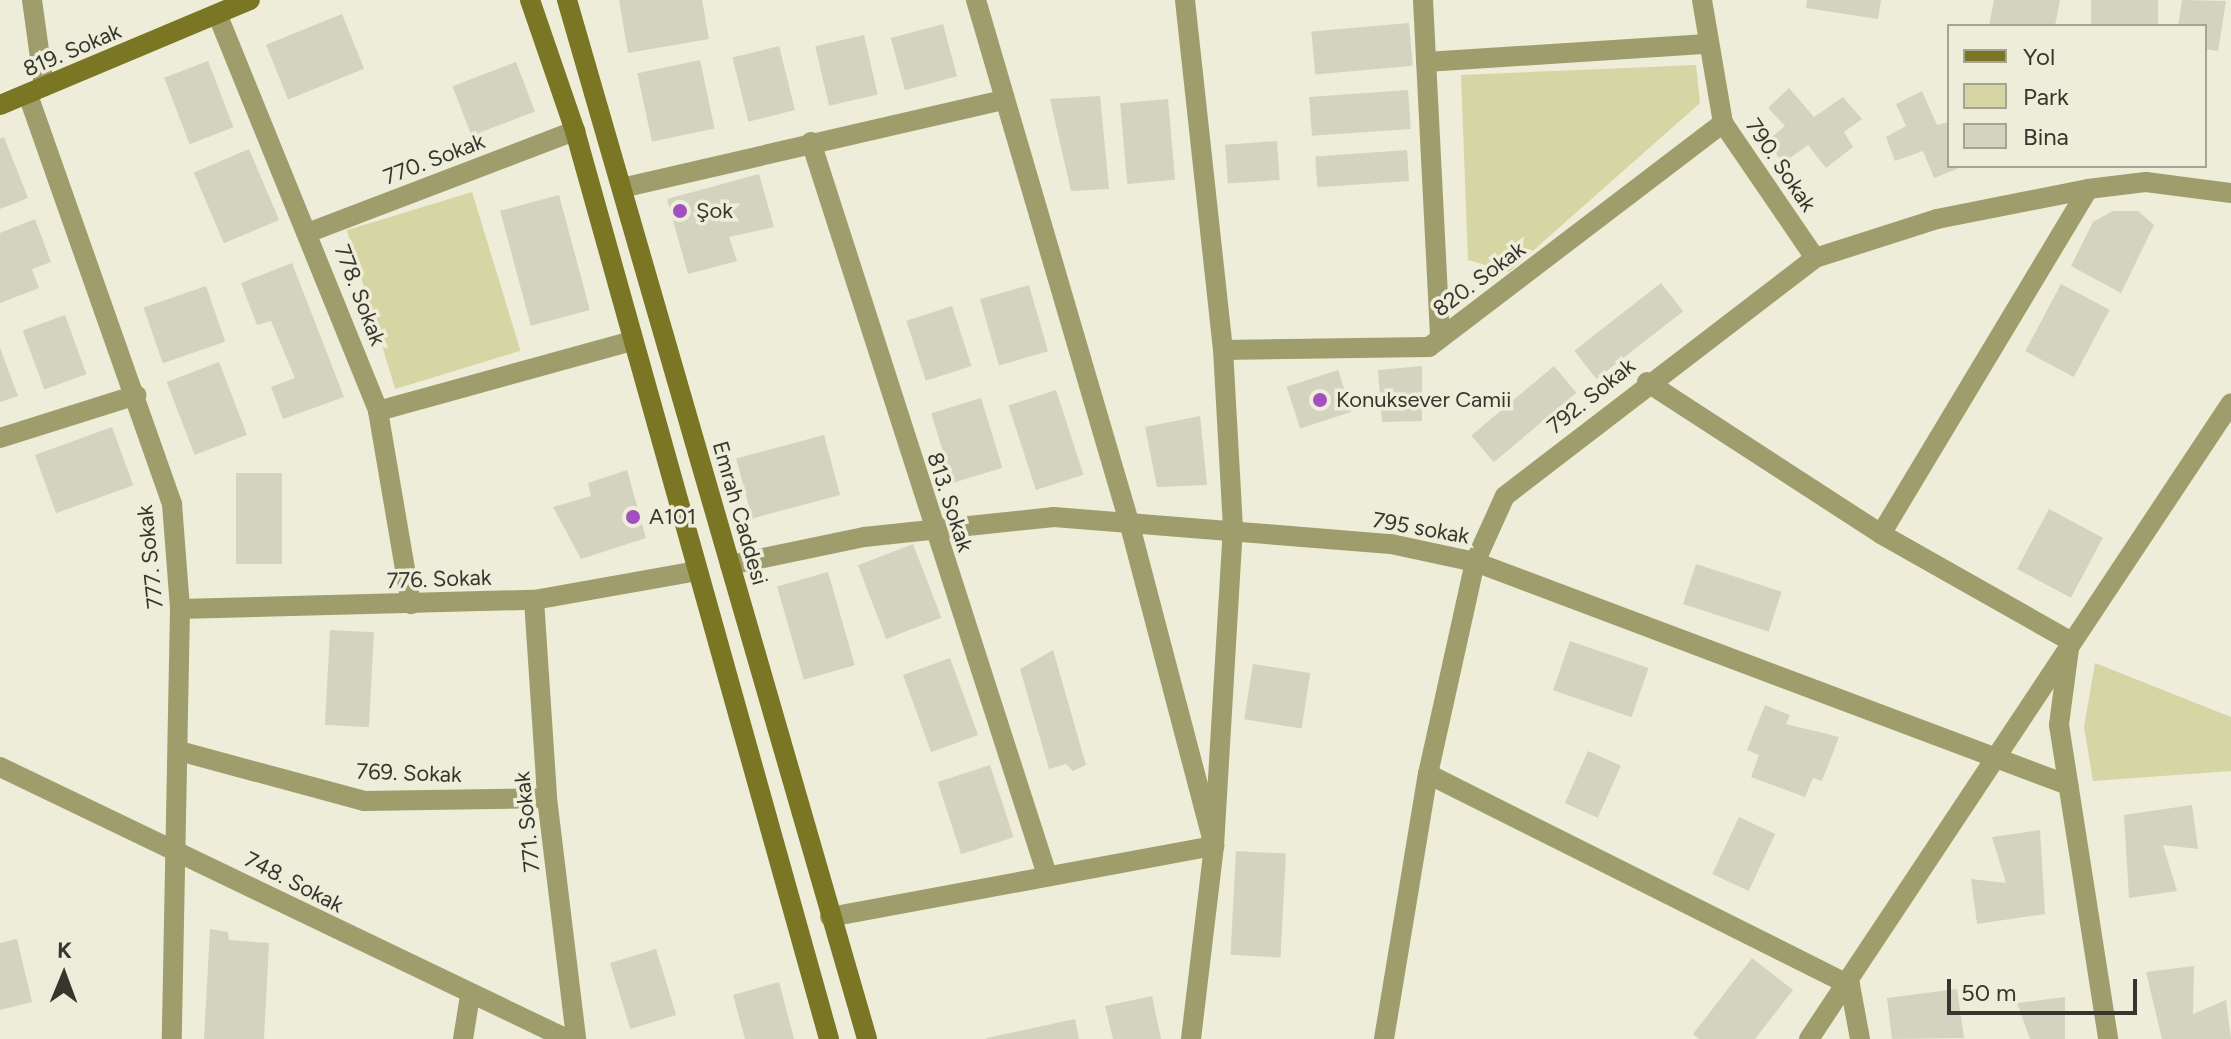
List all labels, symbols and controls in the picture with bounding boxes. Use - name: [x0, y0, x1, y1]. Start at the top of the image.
- street label: 819. Sokak: [19, 18, 125, 82]
- legend: [1947, 24, 2207, 168]
- text: Yol: [2023, 42, 2055, 71]
- text: Park: [2023, 82, 2069, 111]
- street label: 790. Sokak: [1740, 113, 1822, 217]
- text: Bina: [2023, 122, 2069, 151]
- street label: 770. Sokak: [380, 128, 488, 190]
- place label: Şok: [696, 198, 733, 224]
- marker: Şok: [671, 202, 689, 220]
- street label: 820. Sokak: [1428, 236, 1530, 322]
- street label: 778. Sokak: [329, 241, 391, 349]
- street label: 792. Sokak: [1542, 353, 1640, 439]
- place label: Konuksever Camii: [1336, 387, 1511, 413]
- marker: Konuksever Camii: [1311, 391, 1329, 409]
- street label: Emrah Caddesi: [707, 438, 773, 588]
- street label: 813. Sokak: [922, 449, 978, 555]
- street label: 777. Sokak: [131, 504, 169, 610]
- place label: A101: [649, 504, 696, 530]
- street label: 795 sokak: [1371, 507, 1471, 549]
- marker: A101: [624, 508, 642, 526]
- street label: 776. Sokak: [386, 564, 492, 594]
- street label: 769. Sokak: [356, 758, 462, 788]
- street label: 771. Sokak: [509, 770, 545, 874]
- street label: 748. Sokak: [240, 846, 348, 918]
- north arrow: [24, 935, 104, 1015]
- text: K: [57, 937, 72, 964]
- scale bar: [1951, 963, 2141, 1013]
- text: 50 m: [1961, 978, 2017, 1007]

